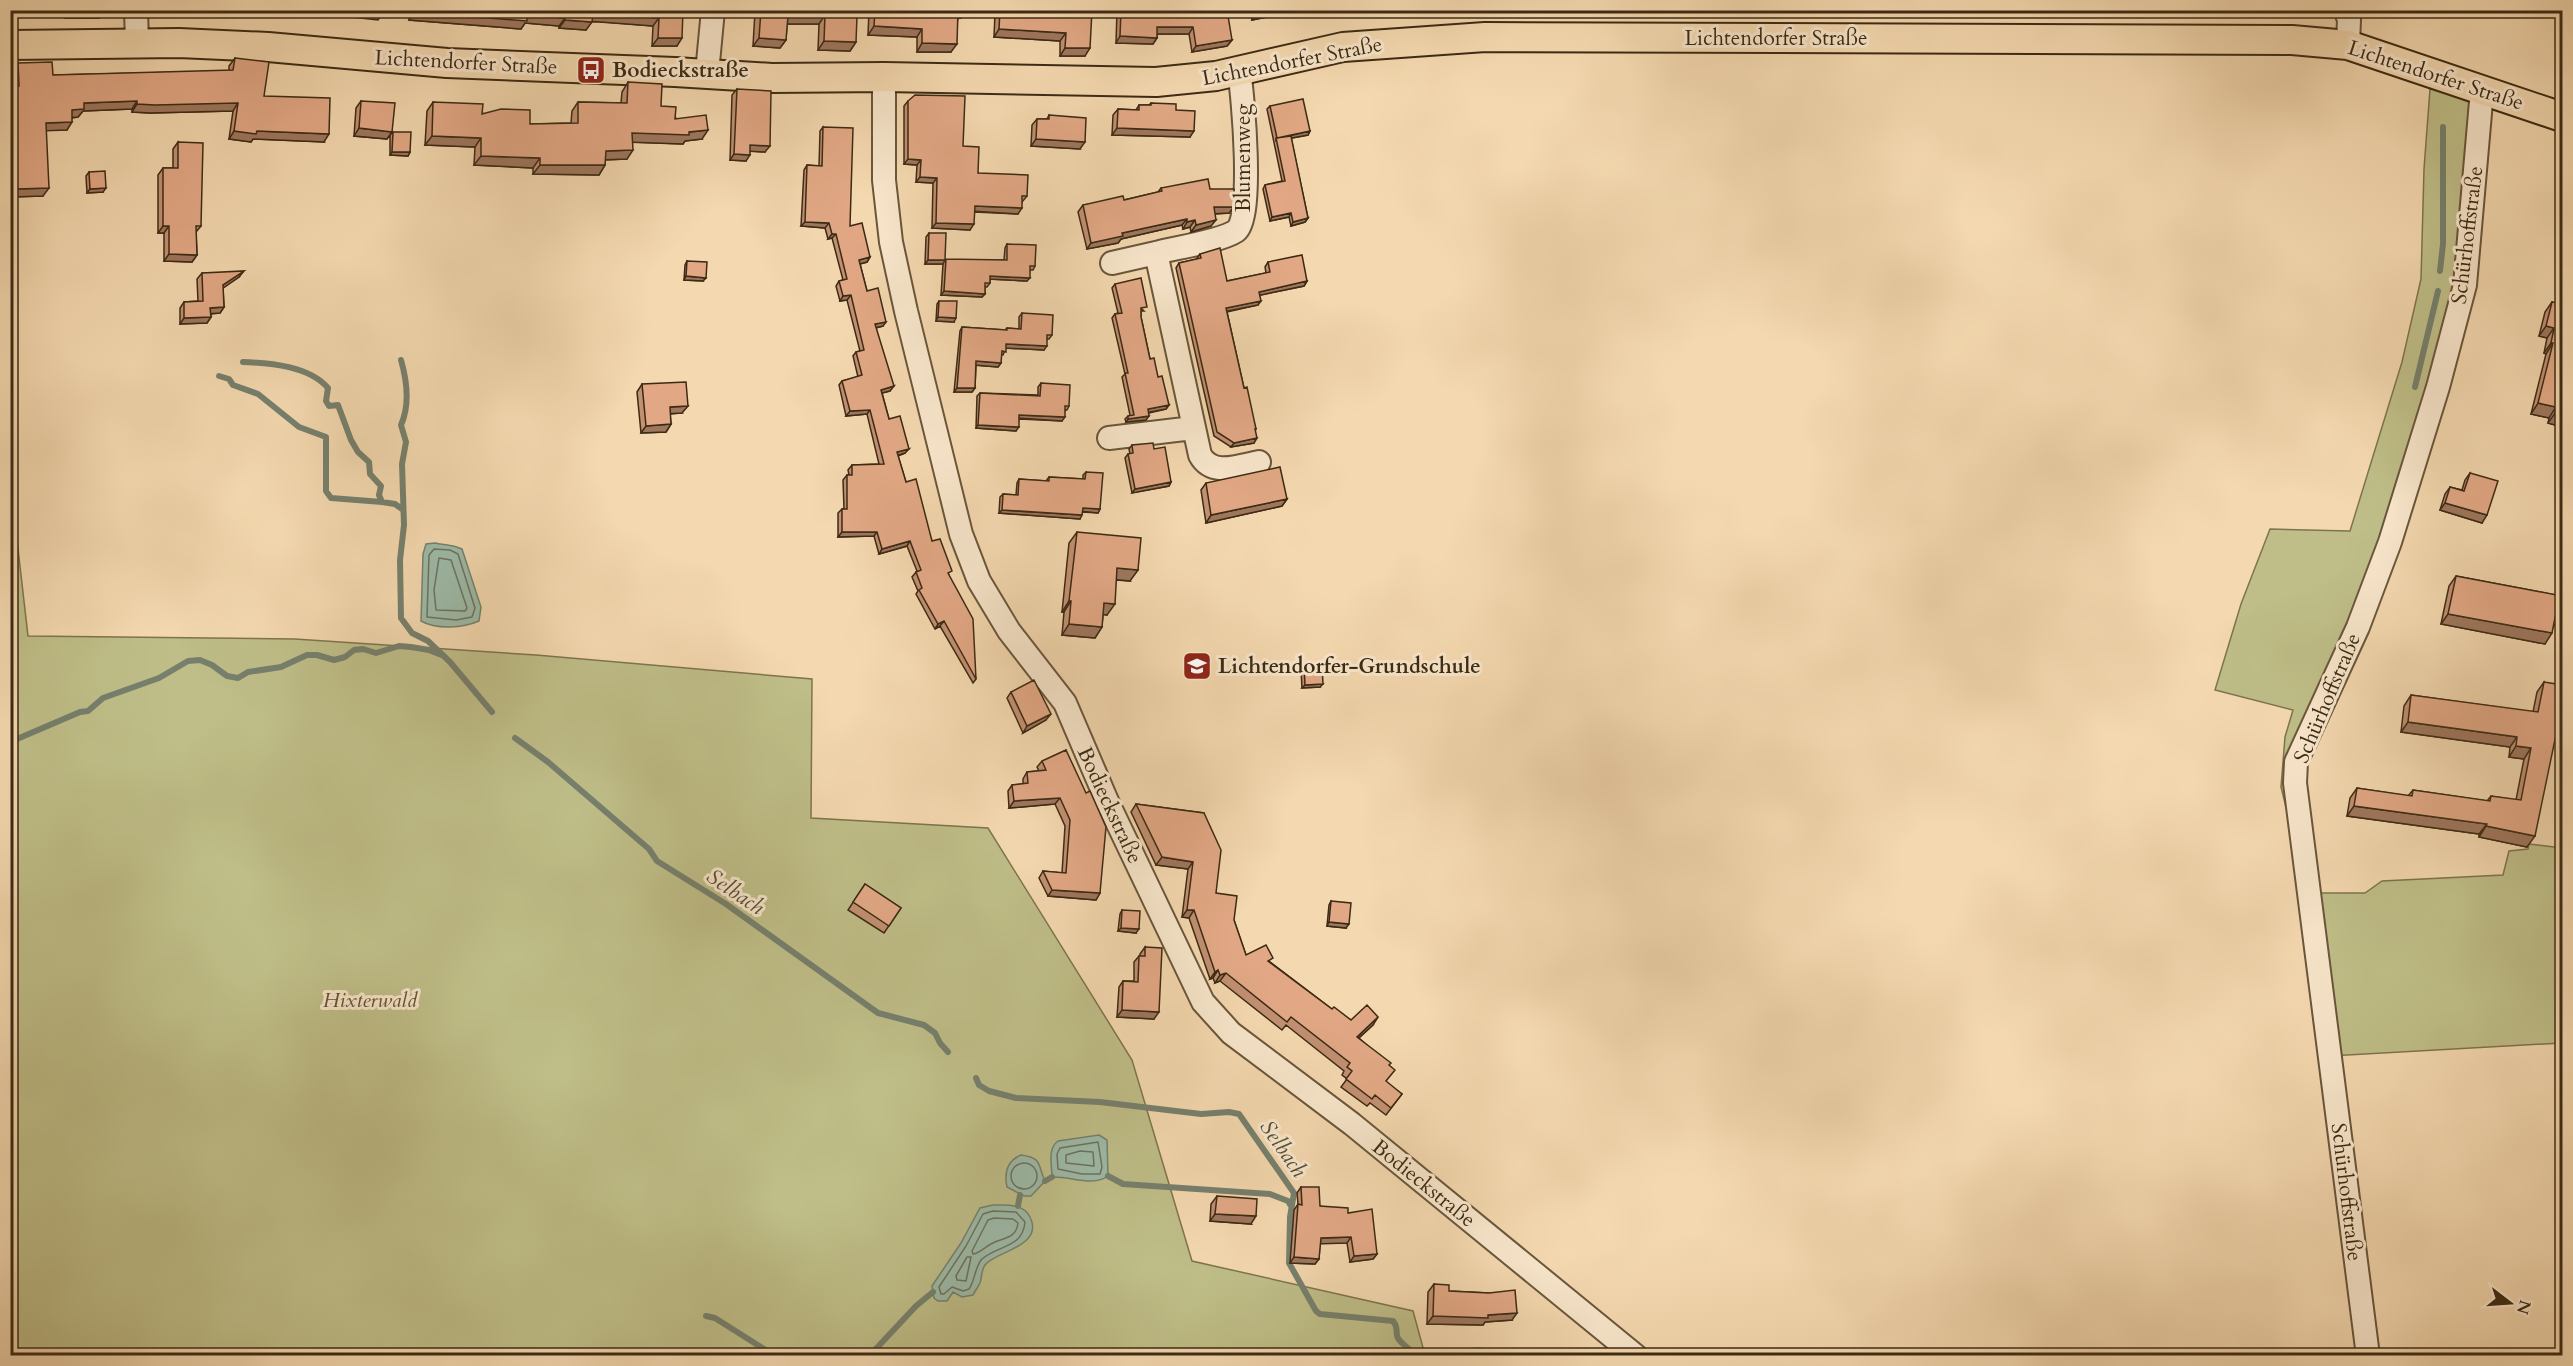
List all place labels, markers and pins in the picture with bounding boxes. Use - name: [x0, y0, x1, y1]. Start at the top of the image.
- bus stop icon: Bodieckstraße: [575, 54, 607, 86]
- place label: Bodieckstraße: [612, 56, 749, 85]
- school or university icon: Lichtendorfer-Grundschule: [1181, 650, 1213, 682]
- place label: Lichtendorfer-Grundschule: [1218, 652, 1481, 681]

